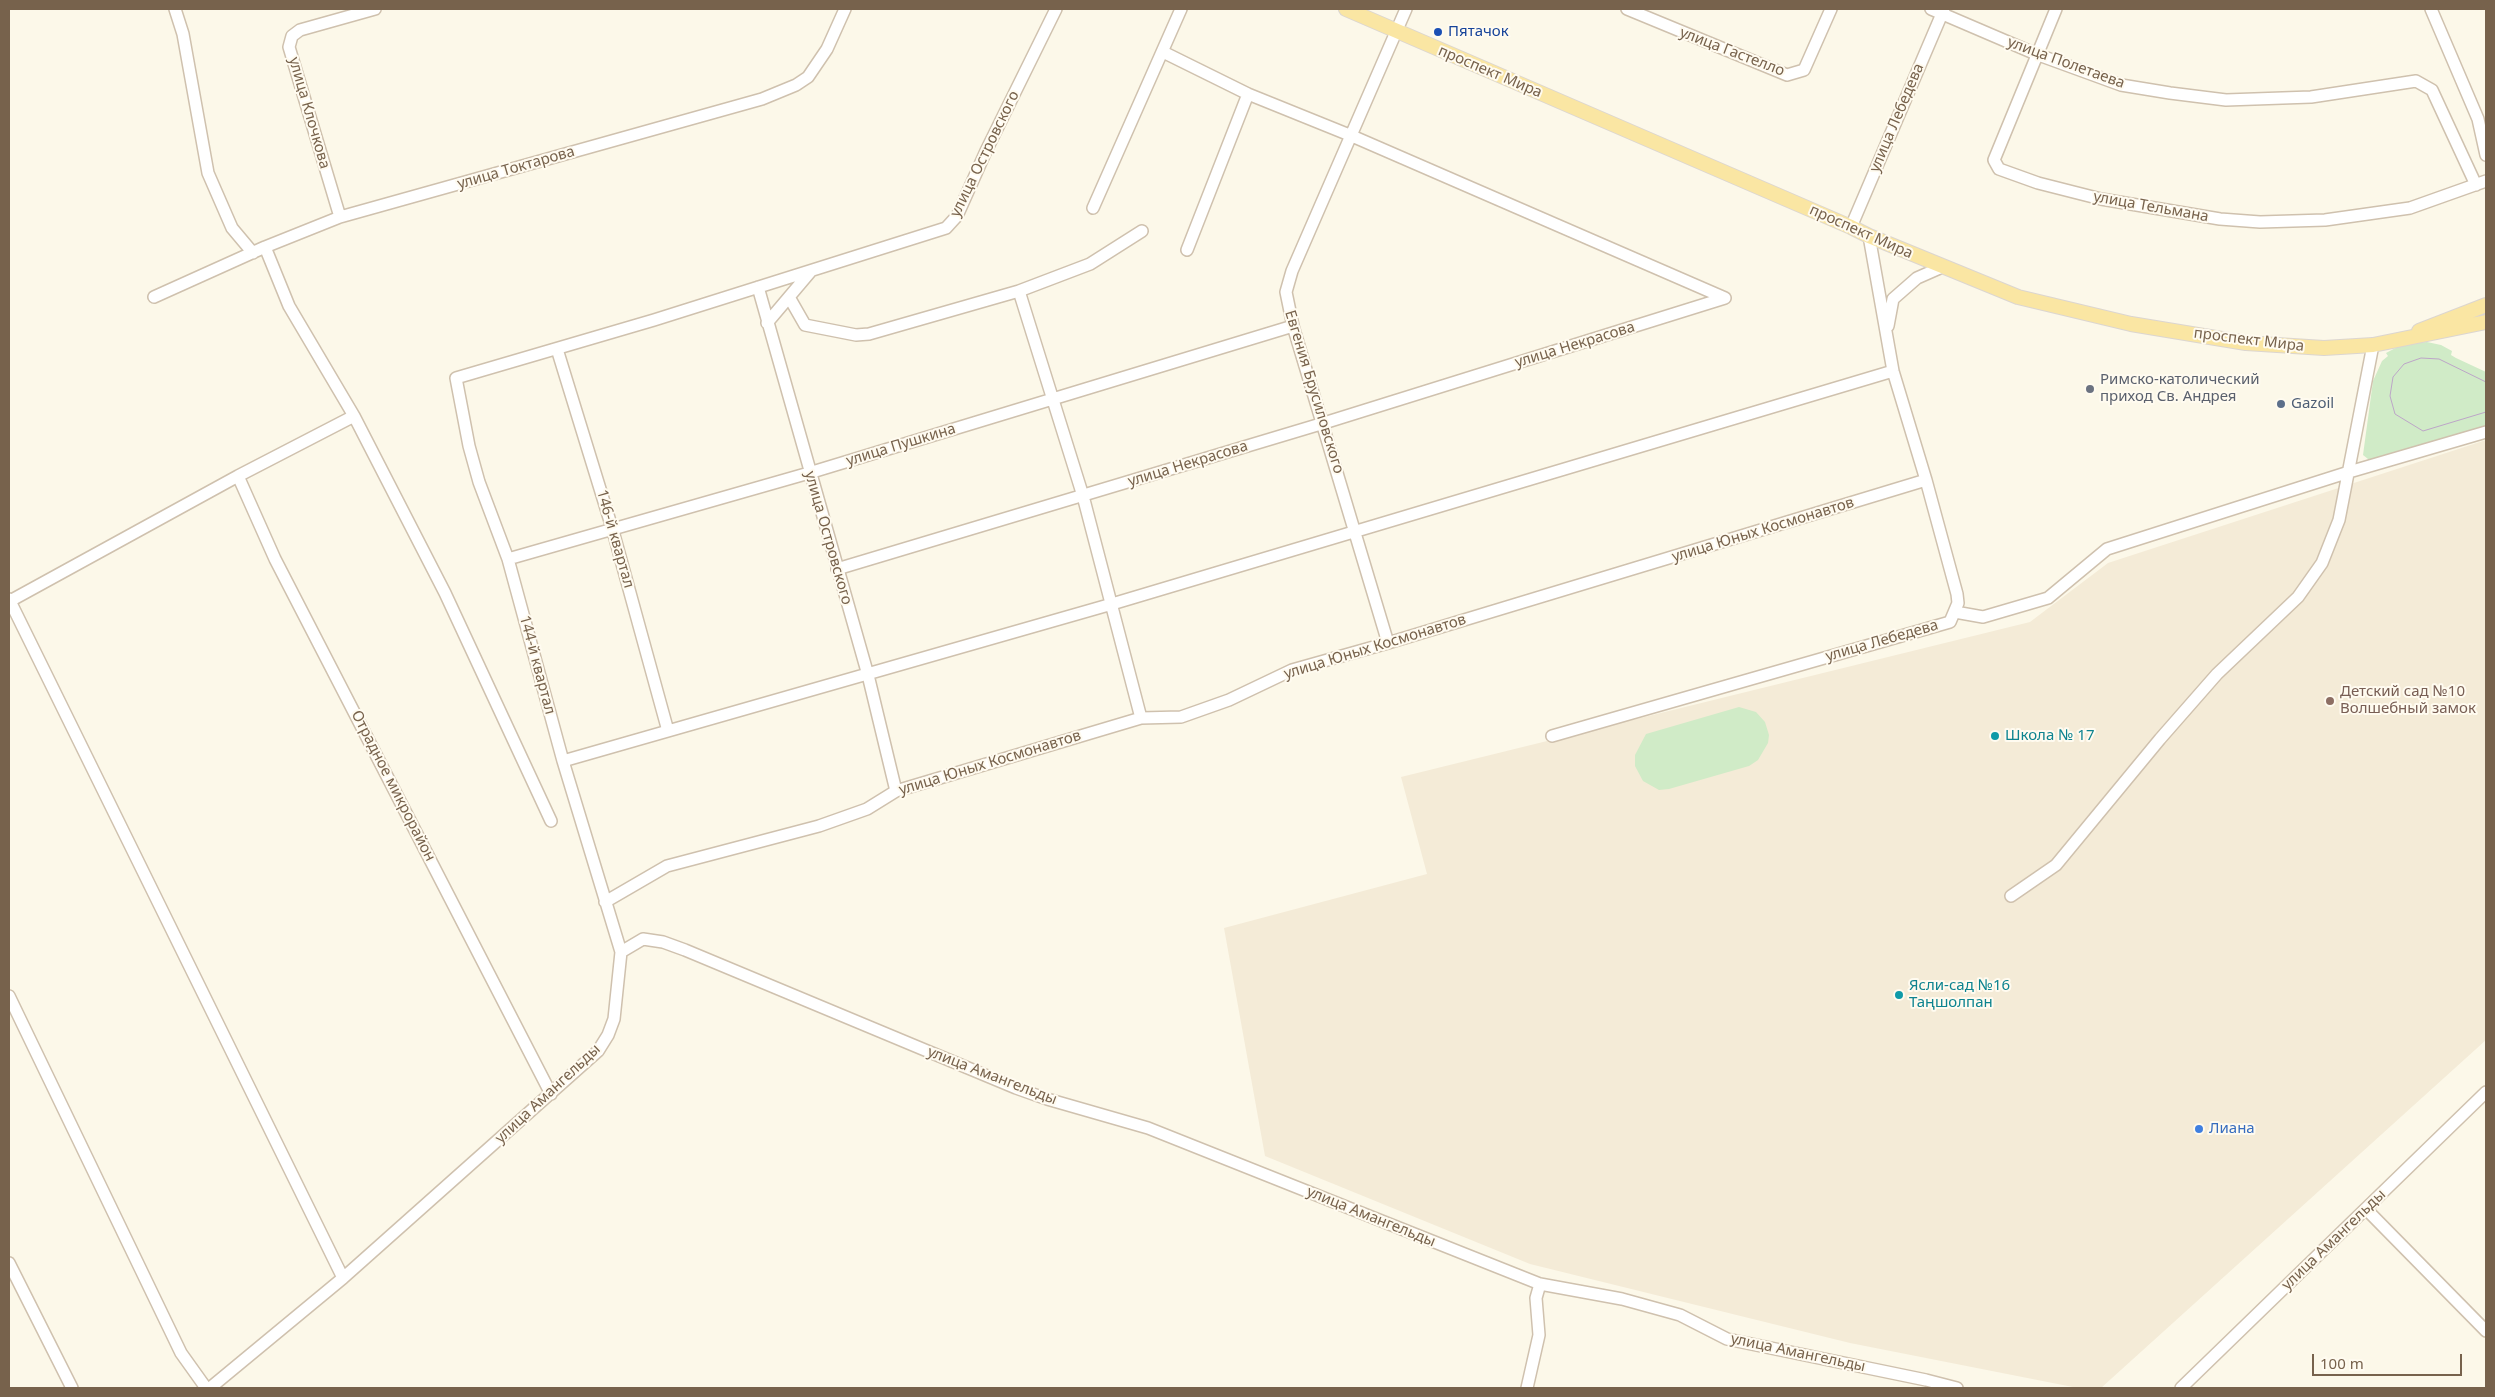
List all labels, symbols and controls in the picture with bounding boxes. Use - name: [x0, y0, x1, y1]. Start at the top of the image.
- place label: Пятачок: [1448, 23, 1509, 41]
- street label: улица Гастелло: [1677, 24, 1787, 80]
- marker: Пятачок: [1432, 26, 1444, 38]
- street label: улица Полетаева: [2005, 33, 2127, 93]
- street label: проспект Мира: [1435, 42, 1545, 102]
- street label: улица Клочкова: [284, 55, 334, 171]
- street label: улица Лебедева: [1866, 61, 1928, 175]
- street label: улица Островского: [947, 88, 1023, 220]
- street label: улица Токтарова: [455, 143, 577, 193]
- street label: улица Тельмана: [2092, 188, 2210, 226]
- street label: проспект Мира: [1807, 201, 1915, 263]
- street label: Евгения Брусиловского: [1281, 308, 1347, 476]
- street label: улица Некрасова: [1513, 318, 1637, 372]
- street label: проспект Мира: [2193, 324, 2305, 356]
- place label: Римско-католический приход Св. Андрея: [2100, 371, 2260, 406]
- marker: Римско-католический приход Св. Андрея: [2084, 383, 2096, 395]
- place label: Gazoil: [2291, 395, 2334, 413]
- marker: Gazoil: [2275, 398, 2287, 410]
- street label: улица Пушкина: [844, 420, 958, 470]
- street label: улица Некрасова: [1126, 437, 1250, 491]
- street label: улица Островского: [800, 469, 856, 607]
- street label: 146-й квартал: [592, 488, 638, 590]
- street label: улица Юных Космонавтов: [1670, 494, 1856, 566]
- street label: улица Юных Космонавтов: [1282, 611, 1468, 683]
- street label: 144-й квартал: [515, 614, 559, 716]
- street label: улица Лебедева: [1824, 616, 1940, 666]
- place label: Детский сад №10 Волшебный замок: [2340, 683, 2476, 718]
- marker: Детский сад №10 Волшебный замок: [2324, 695, 2336, 707]
- street label: Отрадное микрорайон: [347, 708, 439, 864]
- street label: улица Юных Космонавтов: [897, 727, 1083, 799]
- place label: Школа № 17: [2005, 727, 2095, 745]
- marker: Школа № 17: [1989, 730, 2001, 742]
- place label: Ясли-сад №16 Таңшолпан: [1909, 977, 2010, 1012]
- marker: Ясли-сад №16 Таңшолпан: [1893, 989, 1905, 1001]
- street label: улица Амангельды: [492, 1041, 604, 1147]
- street label: улица Амангельды: [925, 1043, 1059, 1109]
- place label: Лиана: [2209, 1120, 2255, 1138]
- marker: Лиана: [2193, 1123, 2205, 1135]
- street label: улица Амангельды: [1304, 1183, 1438, 1251]
- street label: улица Амангельды: [2278, 1186, 2390, 1294]
- street label: улица Амангельды: [1729, 1330, 1867, 1376]
- scale bar: [2315, 1344, 2465, 1376]
- text: 100 m: [2320, 1353, 2364, 1373]

